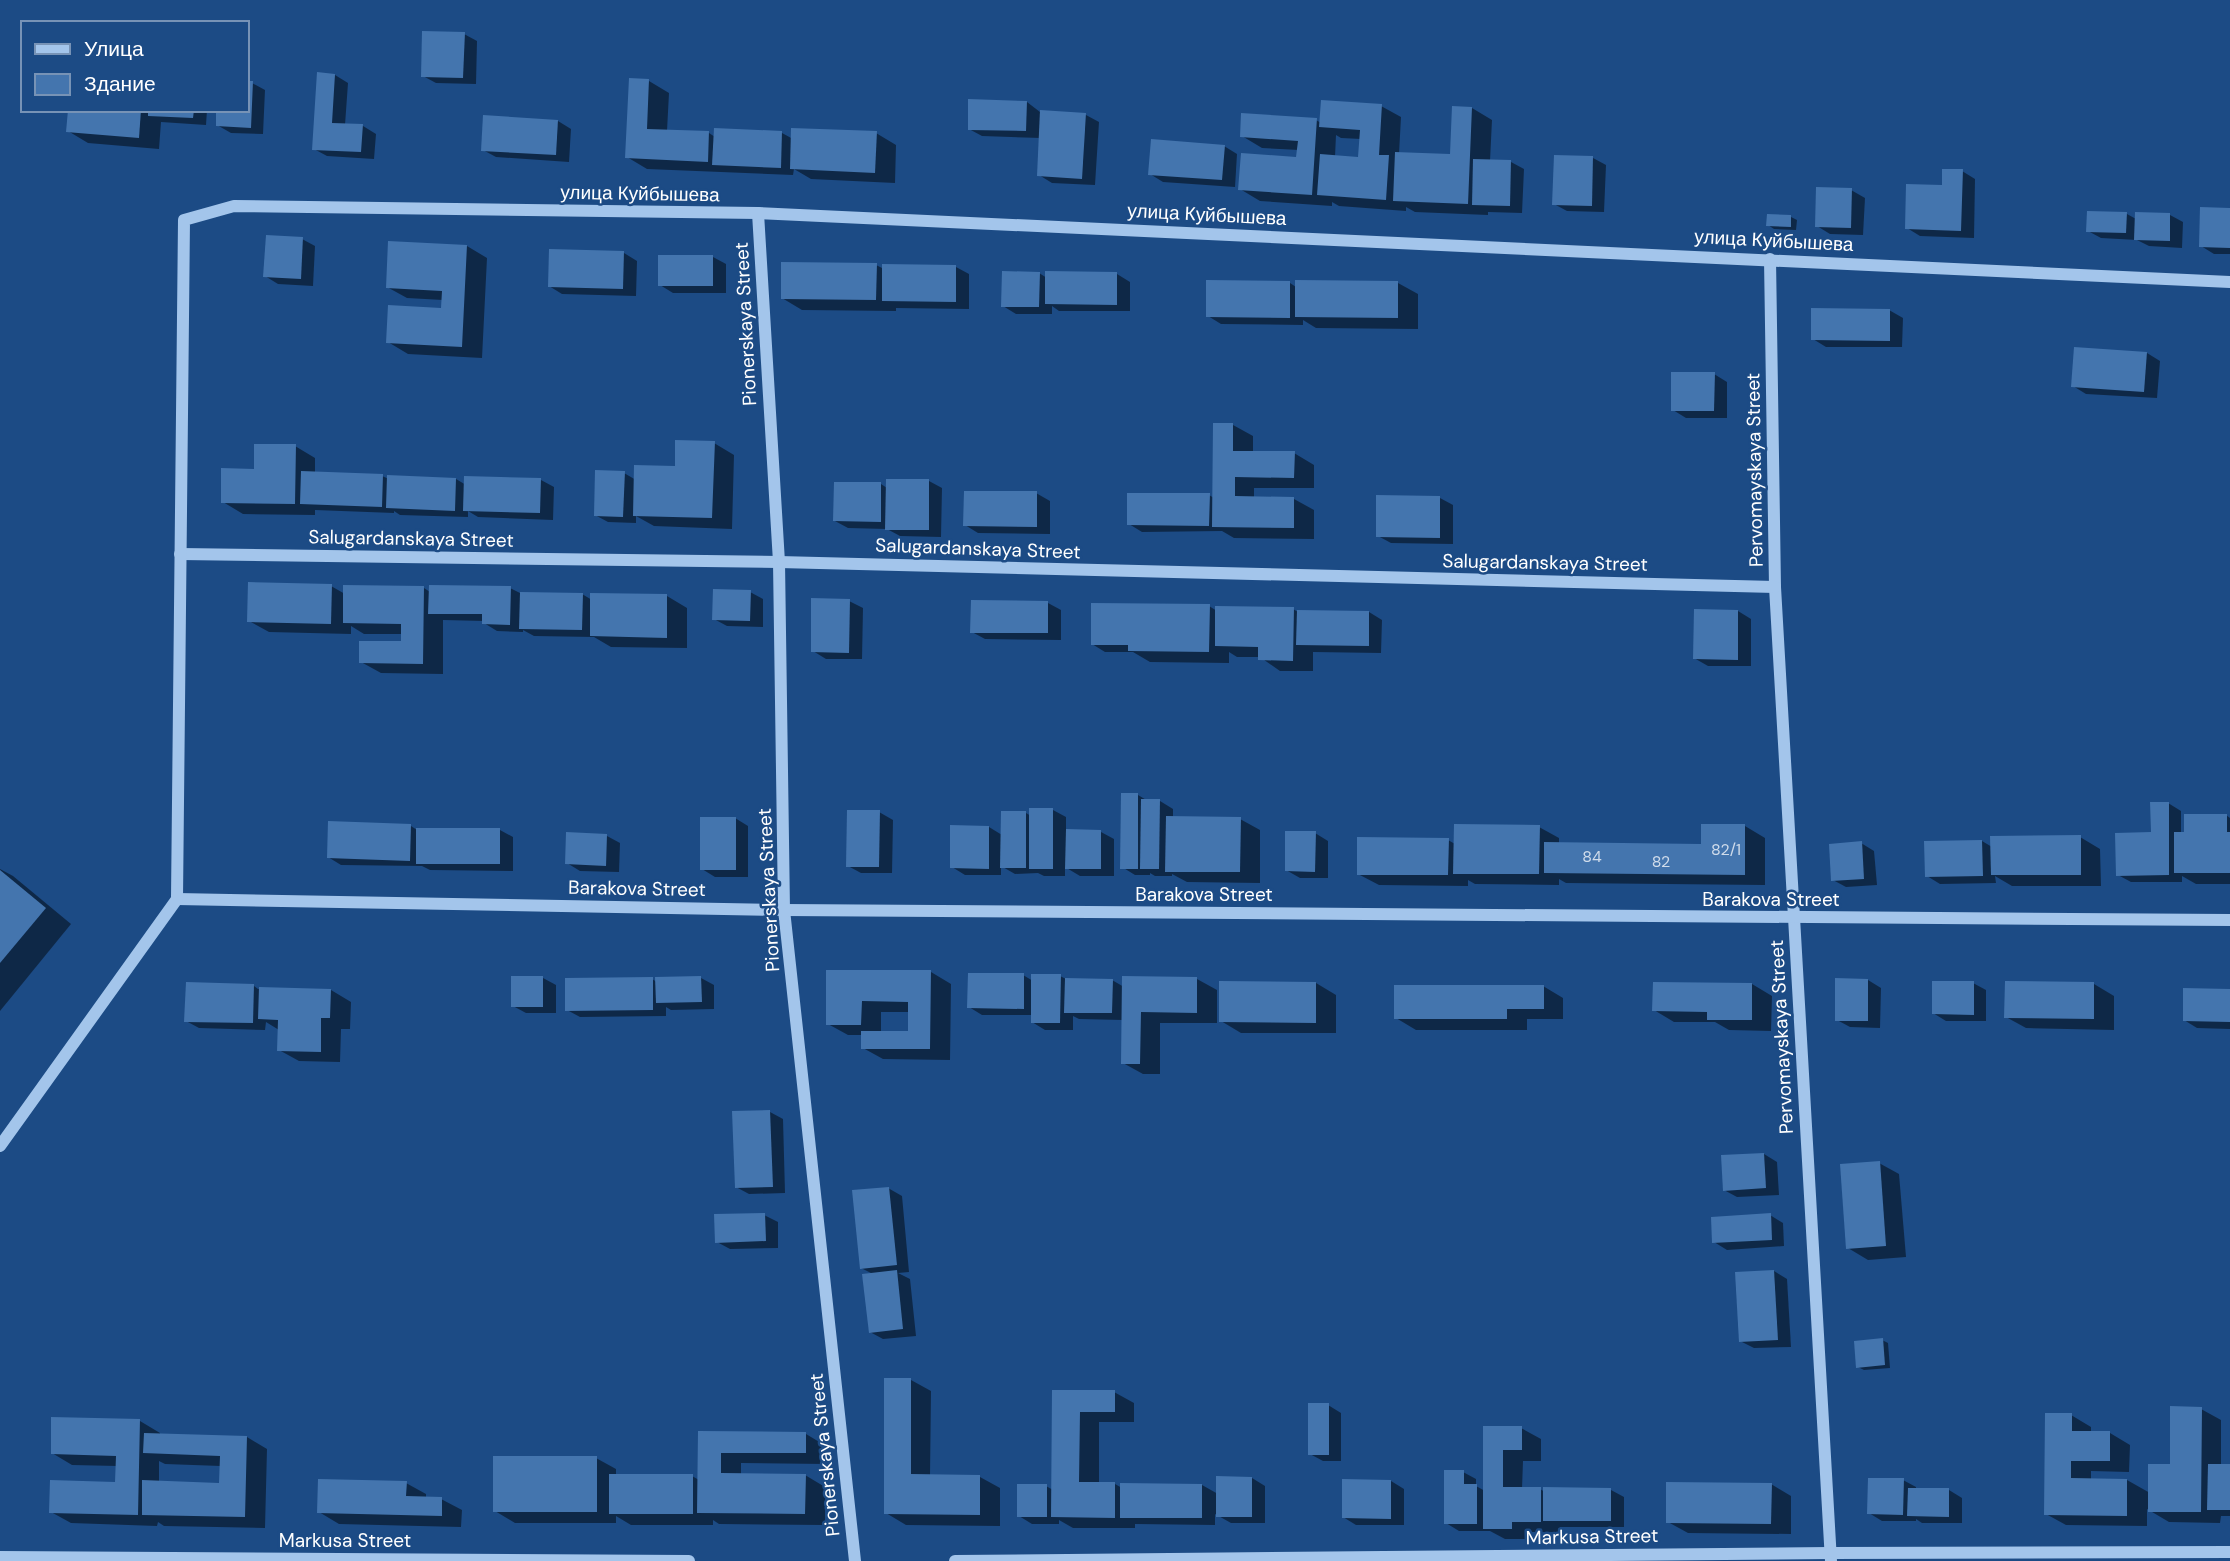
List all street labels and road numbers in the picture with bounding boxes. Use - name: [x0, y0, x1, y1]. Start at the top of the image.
- street label: улица Куйбышева: [560, 180, 720, 207]
- street label: улица Куйбышева: [1127, 198, 1288, 231]
- street label: улица Куйбышева: [1694, 224, 1855, 257]
- street label: Pionerskaya Street: [729, 241, 762, 406]
- street label: Pervomayskaya Street: [1740, 373, 1769, 567]
- street label: Salugardanskaya Street: [308, 524, 514, 553]
- street label: Salugardanskaya Street: [875, 532, 1081, 565]
- street label: Salugardanskaya Street: [1442, 548, 1648, 577]
- street label: Pionerskaya Street: [752, 807, 785, 972]
- street label: Barakova Street: [568, 875, 706, 902]
- street label: Barakova Street: [1135, 882, 1273, 907]
- street label: Barakova Street: [1702, 887, 1840, 912]
- street label: Pervomayskaya Street: [1764, 939, 1799, 1135]
- street label: Pionerskaya Street: [804, 1372, 845, 1538]
- street label: Markusa Street: [1526, 1523, 1659, 1550]
- street label: Markusa Street: [279, 1528, 411, 1553]

